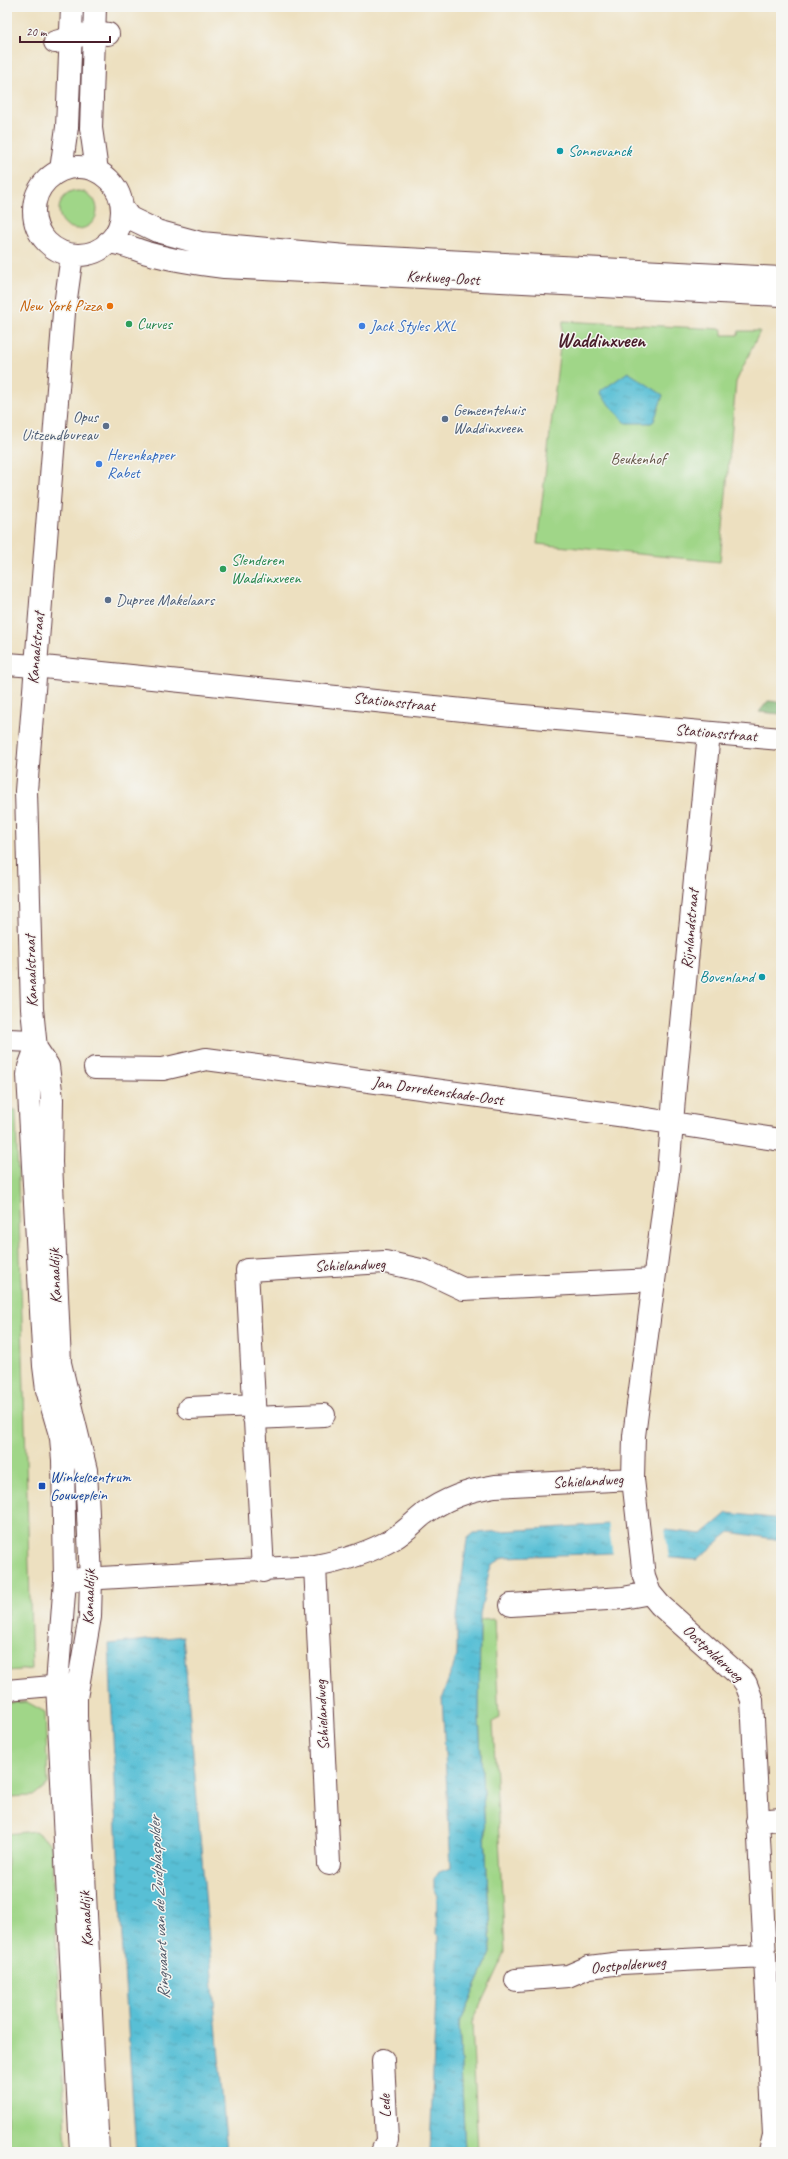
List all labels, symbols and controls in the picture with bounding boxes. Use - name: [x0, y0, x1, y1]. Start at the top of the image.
- scale bar: [20, 18, 110, 44]
- text: 20 m: [26, 24, 48, 40]
- place label: Sonnevanck: [568, 141, 633, 161]
- marker: Sonnevanck: [555, 146, 565, 156]
- street label: Kerkweg-Oost: [406, 266, 482, 290]
- place label: New York Pizza: [19, 296, 103, 316]
- marker: New York Pizza: [105, 301, 115, 311]
- place label: Curves: [137, 314, 174, 334]
- place label: Jack Styles XXL: [369, 316, 456, 336]
- marker: Curves: [124, 319, 134, 329]
- marker: Jack Styles XXL: [357, 321, 367, 331]
- district label: Waddinxveen: [557, 328, 647, 353]
- place label: Gemeentehuis Waddinxveen: [453, 400, 526, 438]
- place label: Opus Uitzendbureau: [22, 407, 100, 445]
- marker: Gemeentehuis Waddinxveen: [440, 414, 450, 424]
- marker: Opus Uitzendbureau: [101, 421, 111, 431]
- place label: Herenkapper Rabet: [107, 445, 176, 483]
- park label: Beukenhof: [610, 449, 669, 469]
- marker: Herenkapper Rabet: [94, 459, 104, 469]
- place label: Slenderen Waddinxveen: [231, 550, 301, 588]
- marker: Slenderen Waddinxveen: [218, 564, 228, 574]
- place label: Dupree Makelaars: [116, 590, 216, 610]
- marker: Dupree Makelaars: [103, 595, 113, 605]
- street label: Kanaalstraat: [23, 608, 49, 685]
- street label: Stationsstraat: [352, 688, 438, 716]
- street label: Stationsstraat: [674, 719, 759, 747]
- street label: Rijnlandstraat: [677, 886, 704, 970]
- street label: Kanaalstraat: [20, 932, 42, 1008]
- place label: Bovenland: [700, 967, 757, 987]
- marker: Bovenland: [757, 972, 767, 982]
- street label: Jan Dorrekenskade-Oost: [370, 1072, 506, 1110]
- street label: Kanaaldijk: [44, 1247, 66, 1304]
- street label: Schielandweg: [314, 1254, 387, 1276]
- place label: Winkelcentrum Gouweplein: [50, 1467, 132, 1505]
- street label: Schielandweg: [552, 1469, 625, 1493]
- marker: Winkelcentrum Gouweplein: [37, 1481, 47, 1491]
- street label: Kanaaldijk: [78, 1568, 100, 1625]
- street label: Oostpolderweg: [679, 1620, 748, 1687]
- street label: Schielandweg: [310, 1678, 334, 1751]
- water label: Ringvaart van de Zuidplaspolder: [144, 1813, 174, 2000]
- street label: Kanaaldijk: [74, 1890, 97, 1947]
- street label: Oostpolderweg: [590, 1952, 668, 1978]
- street label: Lede: [375, 2092, 395, 2118]

